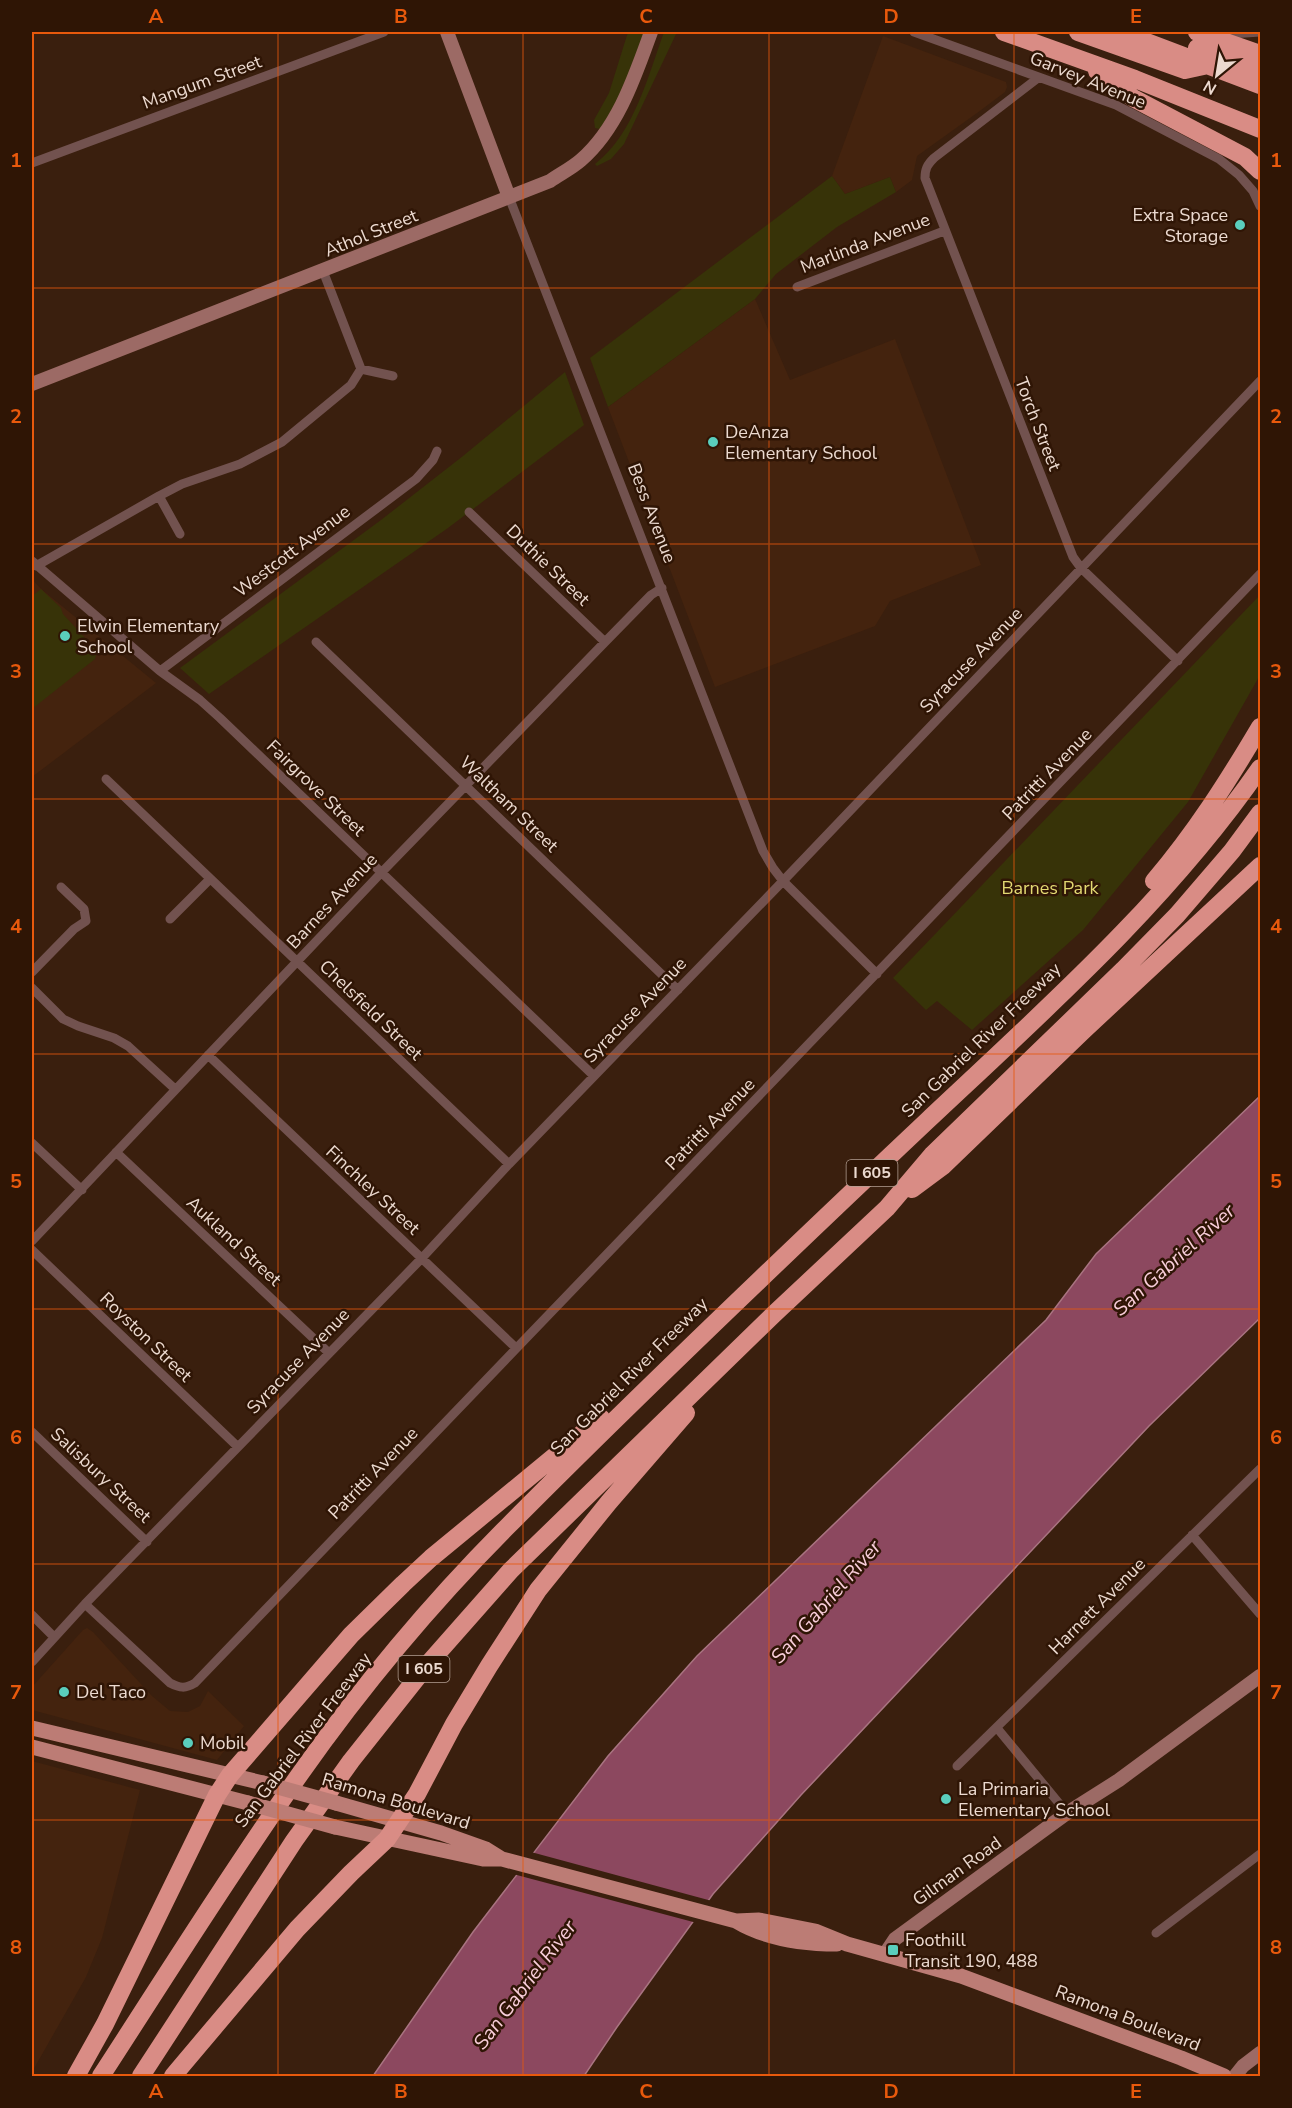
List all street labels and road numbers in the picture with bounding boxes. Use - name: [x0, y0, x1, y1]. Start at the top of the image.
- street label: Garvey Avenue: [1026, 46, 1150, 114]
- street label: Mangum Street: [139, 49, 265, 115]
- street label: Athol Street: [321, 203, 422, 263]
- street label: Marlinda Avenue: [797, 207, 933, 279]
- street label: Torch Street: [1009, 374, 1067, 475]
- street label: Bess Avenue: [622, 460, 682, 566]
- street label: Westcott Avenue: [229, 499, 355, 603]
- street label: Duthie Street: [501, 519, 595, 611]
- street label: Syracuse Avenue: [914, 602, 1028, 718]
- street label: Patritti Avenue: [997, 723, 1097, 825]
- street label: Fairgrove Street: [261, 735, 371, 842]
- street label: Waltham Street: [454, 751, 564, 858]
- street label: Barnes Avenue: [281, 848, 383, 954]
- street label: Syracuse Avenue: [578, 952, 692, 1068]
- street label: Chelsfield Street: [314, 955, 428, 1066]
- street label: San Gabriel River Freeway: [896, 957, 1067, 1123]
- street label: Patritti Avenue: [660, 1073, 760, 1175]
- street label: Finchley Street: [321, 1140, 426, 1240]
- road number: I 605: [846, 1160, 898, 1186]
- street label: Aukland Street: [181, 1191, 287, 1292]
- street label: Royston Street: [95, 1287, 198, 1388]
- street label: San Gabriel River Freeway: [545, 1292, 713, 1460]
- street label: Syracuse Avenue: [241, 1303, 355, 1419]
- street label: Salisbury Street: [46, 1422, 157, 1528]
- street label: Patritti Avenue: [323, 1422, 423, 1524]
- street label: Harnett Avenue: [1043, 1552, 1151, 1660]
- street label: San Gabriel River Freeway: [229, 1647, 377, 1832]
- road number: I 605: [398, 1656, 450, 1682]
- street label: Ramona Boulevard: [319, 1767, 473, 1835]
- street label: Gilman Road: [908, 1831, 1006, 1911]
- street label: Ramona Boulevard: [1052, 1979, 1204, 2057]

